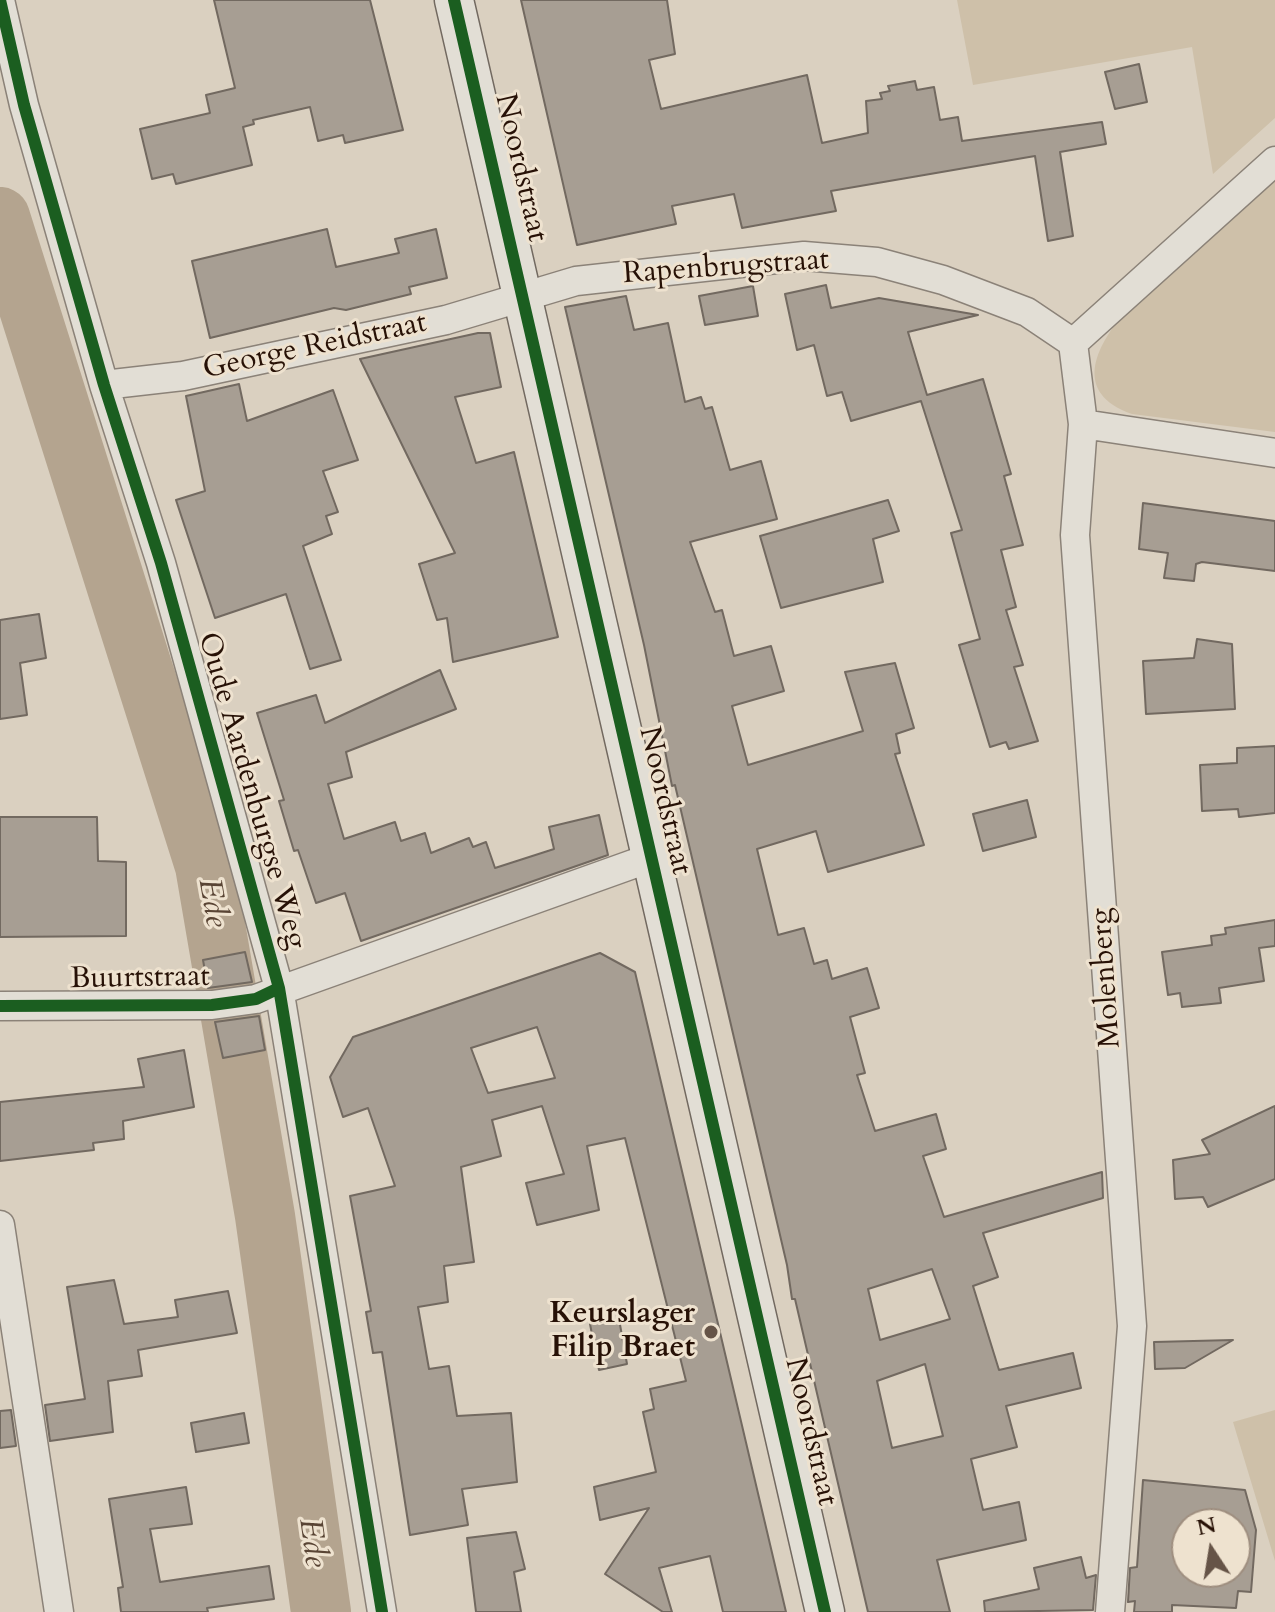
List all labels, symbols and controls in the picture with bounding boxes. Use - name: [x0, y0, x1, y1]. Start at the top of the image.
- street label: Noordstraat: [486, 90, 554, 246]
- street label: Rapenbrugstraat: [622, 243, 830, 293]
- street label: George Reidstraat: [200, 306, 430, 388]
- street label: Oude Aardenburgse Weg: [189, 629, 313, 953]
- street label: Noordstraat: [630, 723, 698, 879]
- water label: Ede: [188, 876, 234, 930]
- street label: Molenberg: [1084, 907, 1130, 1049]
- street label: Buurtstraat: [70, 960, 210, 998]
- place label: Keurslager Filip Braet: [550, 1297, 695, 1368]
- marker: Keurslager Filip Braet: [702, 1323, 720, 1341]
- street label: Noordstraat: [776, 1354, 844, 1510]
- north arrow: [1171, 1508, 1251, 1588]
- text: N: [1194, 1510, 1219, 1543]
- water label: Ede: [289, 1516, 333, 1570]

